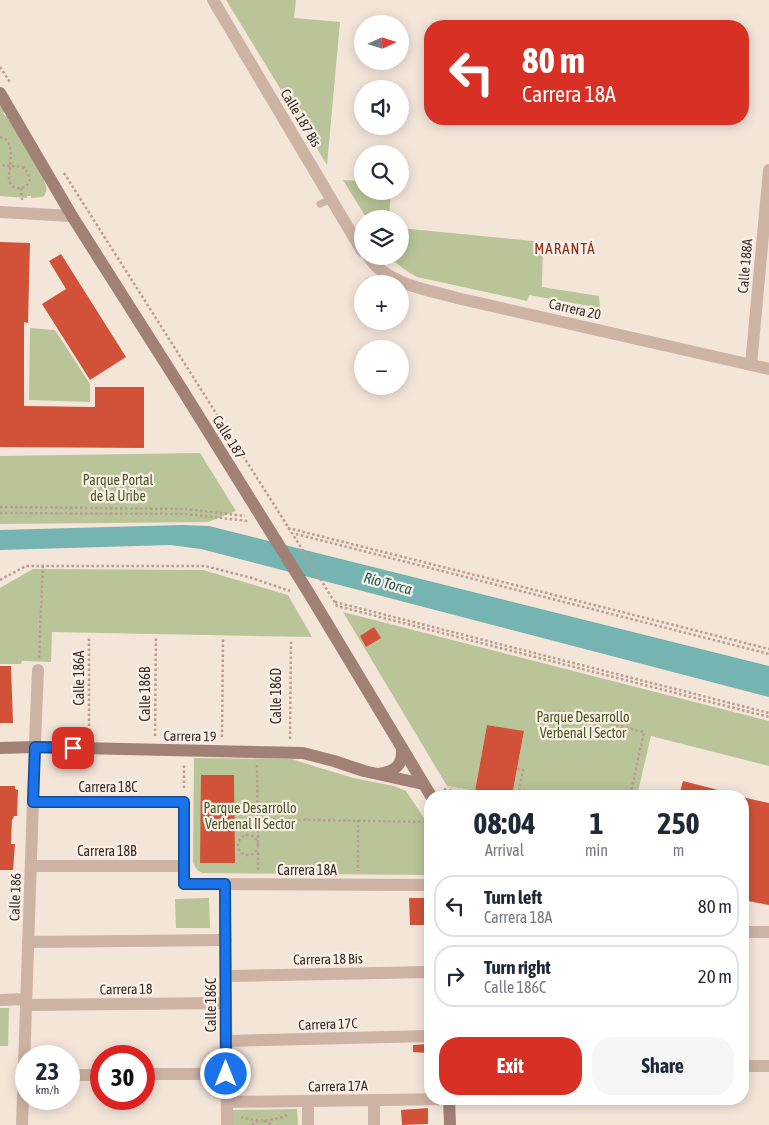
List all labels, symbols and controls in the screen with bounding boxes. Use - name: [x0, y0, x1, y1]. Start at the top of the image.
- north arrow: [354, 15, 409, 70]
- map controls: [354, 15, 409, 395]
- icon: left: [439, 40, 504, 105]
- text: 80 m: [522, 40, 585, 80]
- button: sound: [354, 80, 409, 135]
- text: Carrera 18A: [522, 81, 616, 107]
- street label: Calle 187 Bis: [277, 86, 325, 150]
- button: search: [354, 145, 409, 200]
- button: layers: [354, 210, 409, 265]
- street label: Calle 188A: [735, 238, 755, 294]
- district label: MARANTÁ: [534, 240, 596, 257]
- button: +: [354, 275, 409, 330]
- street label: Carrera 20: [547, 295, 603, 323]
- button: −: [354, 340, 409, 395]
- street label: Calle 187: [209, 412, 249, 462]
- park label: Parque Portal de la Uribe: [83, 472, 154, 504]
- water label: Río Torca: [362, 568, 414, 598]
- street label: Calle 186A: [71, 650, 87, 705]
- street label: Calle 186B: [137, 666, 153, 721]
- street label: Calle 186D: [268, 668, 284, 724]
- park label: Parque Desarrollo Verbenal I Sector: [536, 709, 630, 741]
- pin: [52, 727, 94, 769]
- street label: Carrera 19: [163, 728, 217, 744]
- icon: arrive: [59, 734, 87, 762]
- street label: Carrera 18C: [78, 779, 138, 795]
- park label: Parque Desarrollo Verbenal II Sector: [203, 800, 297, 832]
- text: 08:04: [473, 806, 536, 840]
- text: 1: [589, 806, 604, 840]
- text: 250: [657, 806, 700, 840]
- text: Arrival: [485, 841, 524, 859]
- text: min: [585, 841, 608, 859]
- text: m: [673, 841, 684, 859]
- street label: Carrera 18B: [77, 843, 137, 859]
- street label: Carrera 18A: [277, 862, 337, 878]
- street label: Calle 186: [6, 872, 24, 921]
- text: Turn left: [484, 886, 542, 908]
- icon: left: [441, 892, 469, 920]
- text: 80 m: [698, 895, 732, 917]
- text: Carrera 18A: [484, 908, 552, 926]
- street label: Carrera 18 Bis: [293, 950, 363, 968]
- text: Turn right: [484, 956, 551, 978]
- icon: right: [441, 962, 469, 990]
- text: 20 m: [698, 965, 732, 987]
- street label: Calle 186C: [203, 977, 219, 1032]
- text: Calle 186C: [484, 978, 546, 996]
- street label: Carrera 18: [99, 981, 153, 997]
- street label: Carrera 17C: [298, 1015, 359, 1033]
- button: Exit: [439, 1037, 582, 1095]
- button: Share: [592, 1037, 734, 1095]
- speed limit sign: 30: [90, 1045, 155, 1110]
- position arrow: [199, 1047, 251, 1099]
- text: 23: [36, 1057, 59, 1085]
- street label: Carrera 17A: [308, 1077, 368, 1095]
- text: km/h: [36, 1083, 59, 1097]

